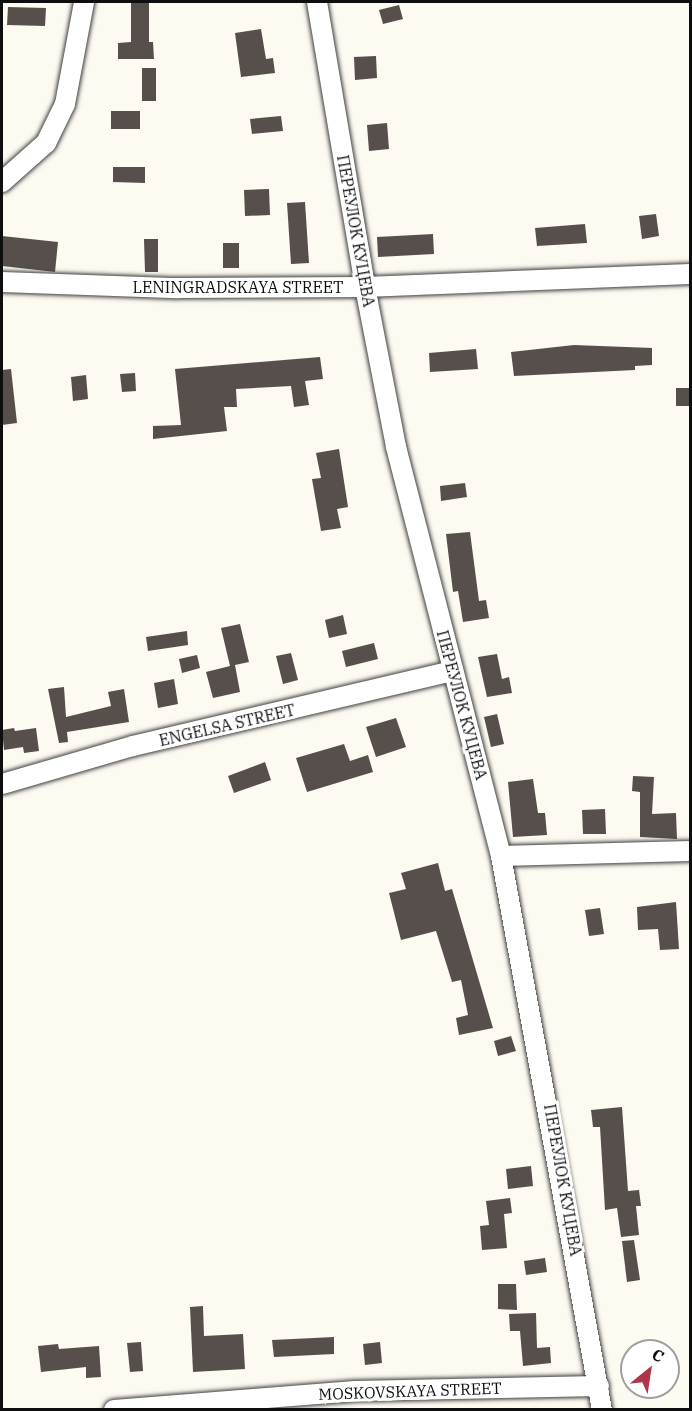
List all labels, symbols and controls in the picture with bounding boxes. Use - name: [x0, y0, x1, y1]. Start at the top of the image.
- street label: ПЕРЕУЛОК КУЦЕВА: [333, 153, 379, 309]
- street label: LENINGRADSKAYA STREET: [132, 277, 344, 297]
- street label: ПЕРЕУЛОК КУЦЕВА: [433, 628, 491, 782]
- street label: ENGELSA STREET: [157, 700, 297, 750]
- street label: ПЕРЕУЛОК КУЦЕВА: [540, 1102, 586, 1258]
- north arrow: [620, 1339, 680, 1399]
- text: С: [648, 1344, 668, 1366]
- street label: MOSKOVSKAYA STREET: [318, 1378, 502, 1404]

